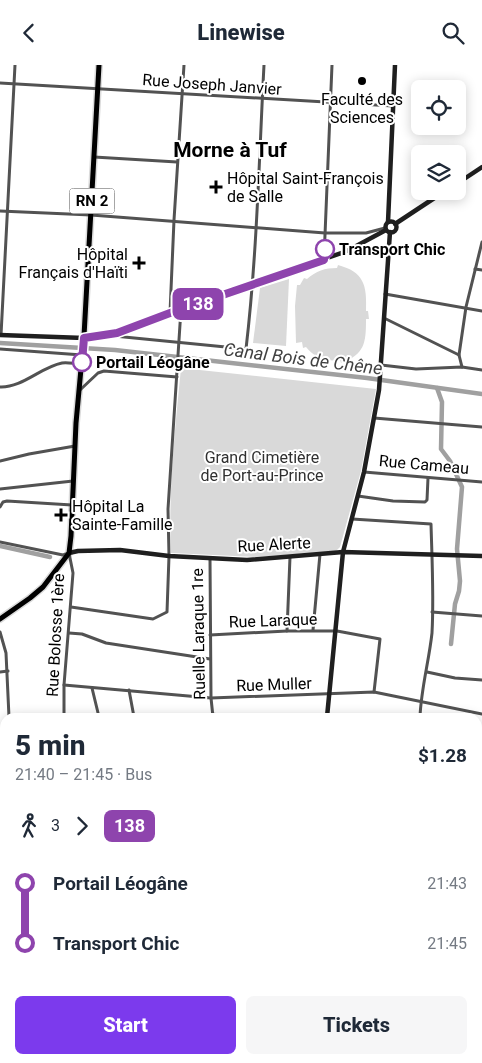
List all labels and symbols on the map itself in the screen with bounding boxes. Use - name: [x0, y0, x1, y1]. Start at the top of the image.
- street label: Rue Joseph Janvier: [142, 70, 283, 99]
- marker: Faculté des Sciences: [356, 75, 368, 87]
- place label: Faculté des Sciences: [321, 90, 403, 127]
- district label: Morne à Tuf: [173, 138, 287, 162]
- place label: Hôpital Saint-François de Salle: [227, 169, 384, 206]
- marker: Hôpital Saint-François de Salle: [209, 180, 223, 194]
- road number: RN 2: [70, 189, 114, 213]
- marker: Transport Chic: [315, 239, 335, 259]
- place label: Transport Chic: [339, 240, 445, 259]
- place label: Hôpital Français d'Haïti: [18, 245, 128, 282]
- marker: Hôpital Français d'Haïti: [132, 256, 146, 270]
- line badge: 138: [169, 288, 227, 320]
- water label: Canal Bois de Chêne: [222, 338, 384, 379]
- marker: Portail Léogâne: [72, 352, 92, 372]
- place label: Portail Léogâne: [96, 353, 210, 372]
- park label: Grand Cimetière de Port-au-Prince: [200, 448, 324, 485]
- street label: Rue Cameau: [378, 451, 470, 478]
- place label: Hôpital La Sainte-Famille: [72, 497, 173, 534]
- marker: Hôpital La Sainte-Famille: [54, 508, 68, 522]
- street label: Rue Alerte: [237, 533, 311, 556]
- street label: Ruelle Laraque 1re: [188, 568, 209, 700]
- street label: Rue Bolosse 1ère: [43, 573, 68, 697]
- street label: Rue Laraque: [228, 609, 318, 632]
- street label: Rue Muller: [236, 674, 313, 695]

